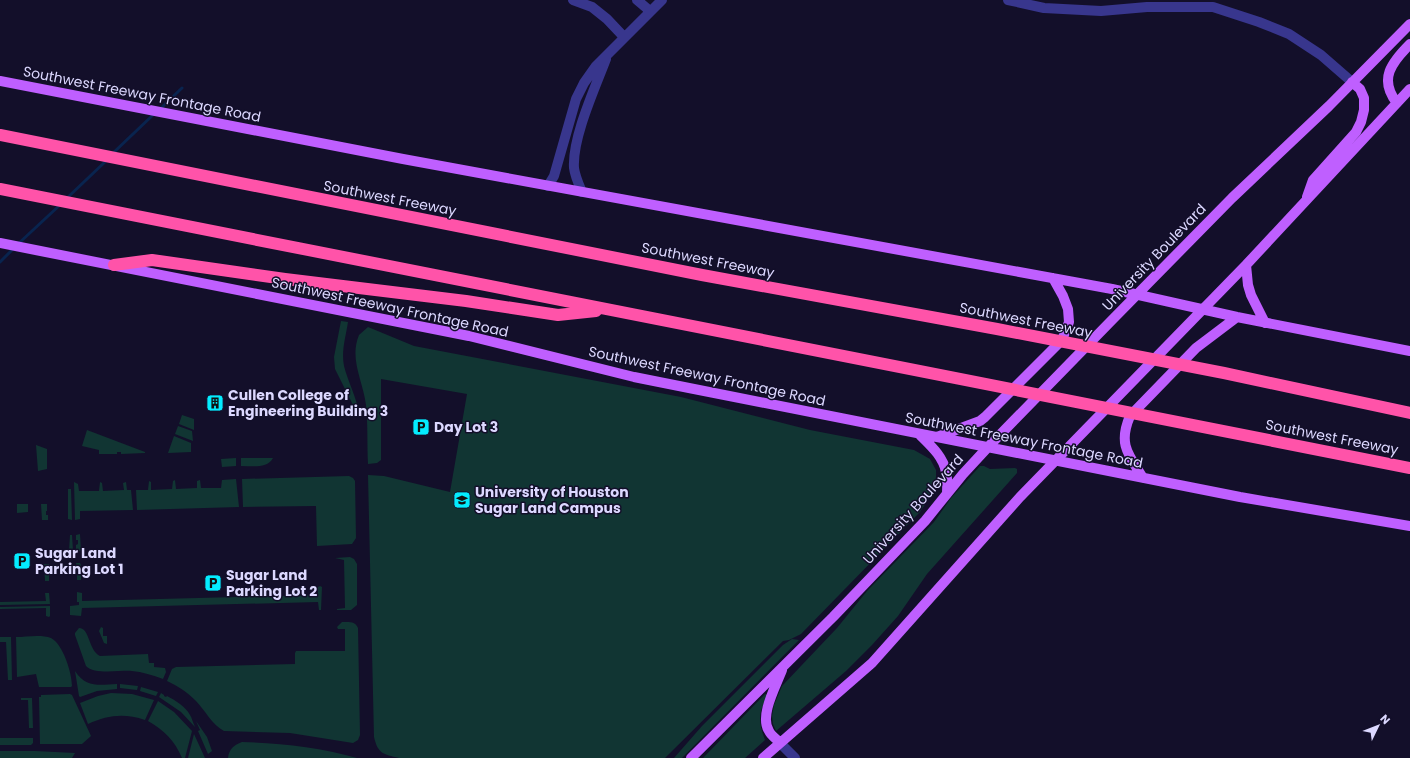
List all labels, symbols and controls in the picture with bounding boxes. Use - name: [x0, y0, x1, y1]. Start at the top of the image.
- street label: Southwest Freeway Frontage Road: [21, 61, 263, 127]
- street label: Southwest Freeway: [322, 175, 458, 221]
- street label: University Boulevard: [1098, 199, 1210, 315]
- street label: Southwest Freeway: [640, 237, 776, 283]
- street label: Southwest Freeway Frontage Road: [270, 272, 510, 342]
- street label: Southwest Freeway: [958, 297, 1094, 343]
- street label: Southwest Freeway Frontage Road: [587, 341, 827, 411]
- place label: Cullen College of Engineering Building 3: [228, 385, 388, 421]
- building icon: Cullen College of Engineering Building 3: [205, 393, 225, 413]
- street label: Southwest Freeway Frontage Road: [903, 407, 1145, 473]
- street label: Southwest Freeway: [1264, 414, 1400, 460]
- parking icon: Day Lot 3: [411, 417, 431, 437]
- place label: Day Lot 3: [434, 417, 498, 437]
- street label: University Boulevard: [858, 450, 968, 568]
- place label: University of Houston Sugar Land Campus: [475, 482, 629, 518]
- school or university icon: University of Houston Sugar Land Campus: [452, 490, 472, 510]
- place label: Sugar Land Parking Lot 1: [35, 543, 123, 579]
- parking icon: Sugar Land Parking Lot 1: [12, 551, 32, 571]
- place label: Sugar Land Parking Lot 2: [226, 565, 317, 601]
- parking icon: Sugar Land Parking Lot 2: [203, 573, 223, 593]
- north arrow: [1358, 706, 1398, 746]
- text: N: [1377, 711, 1394, 728]

